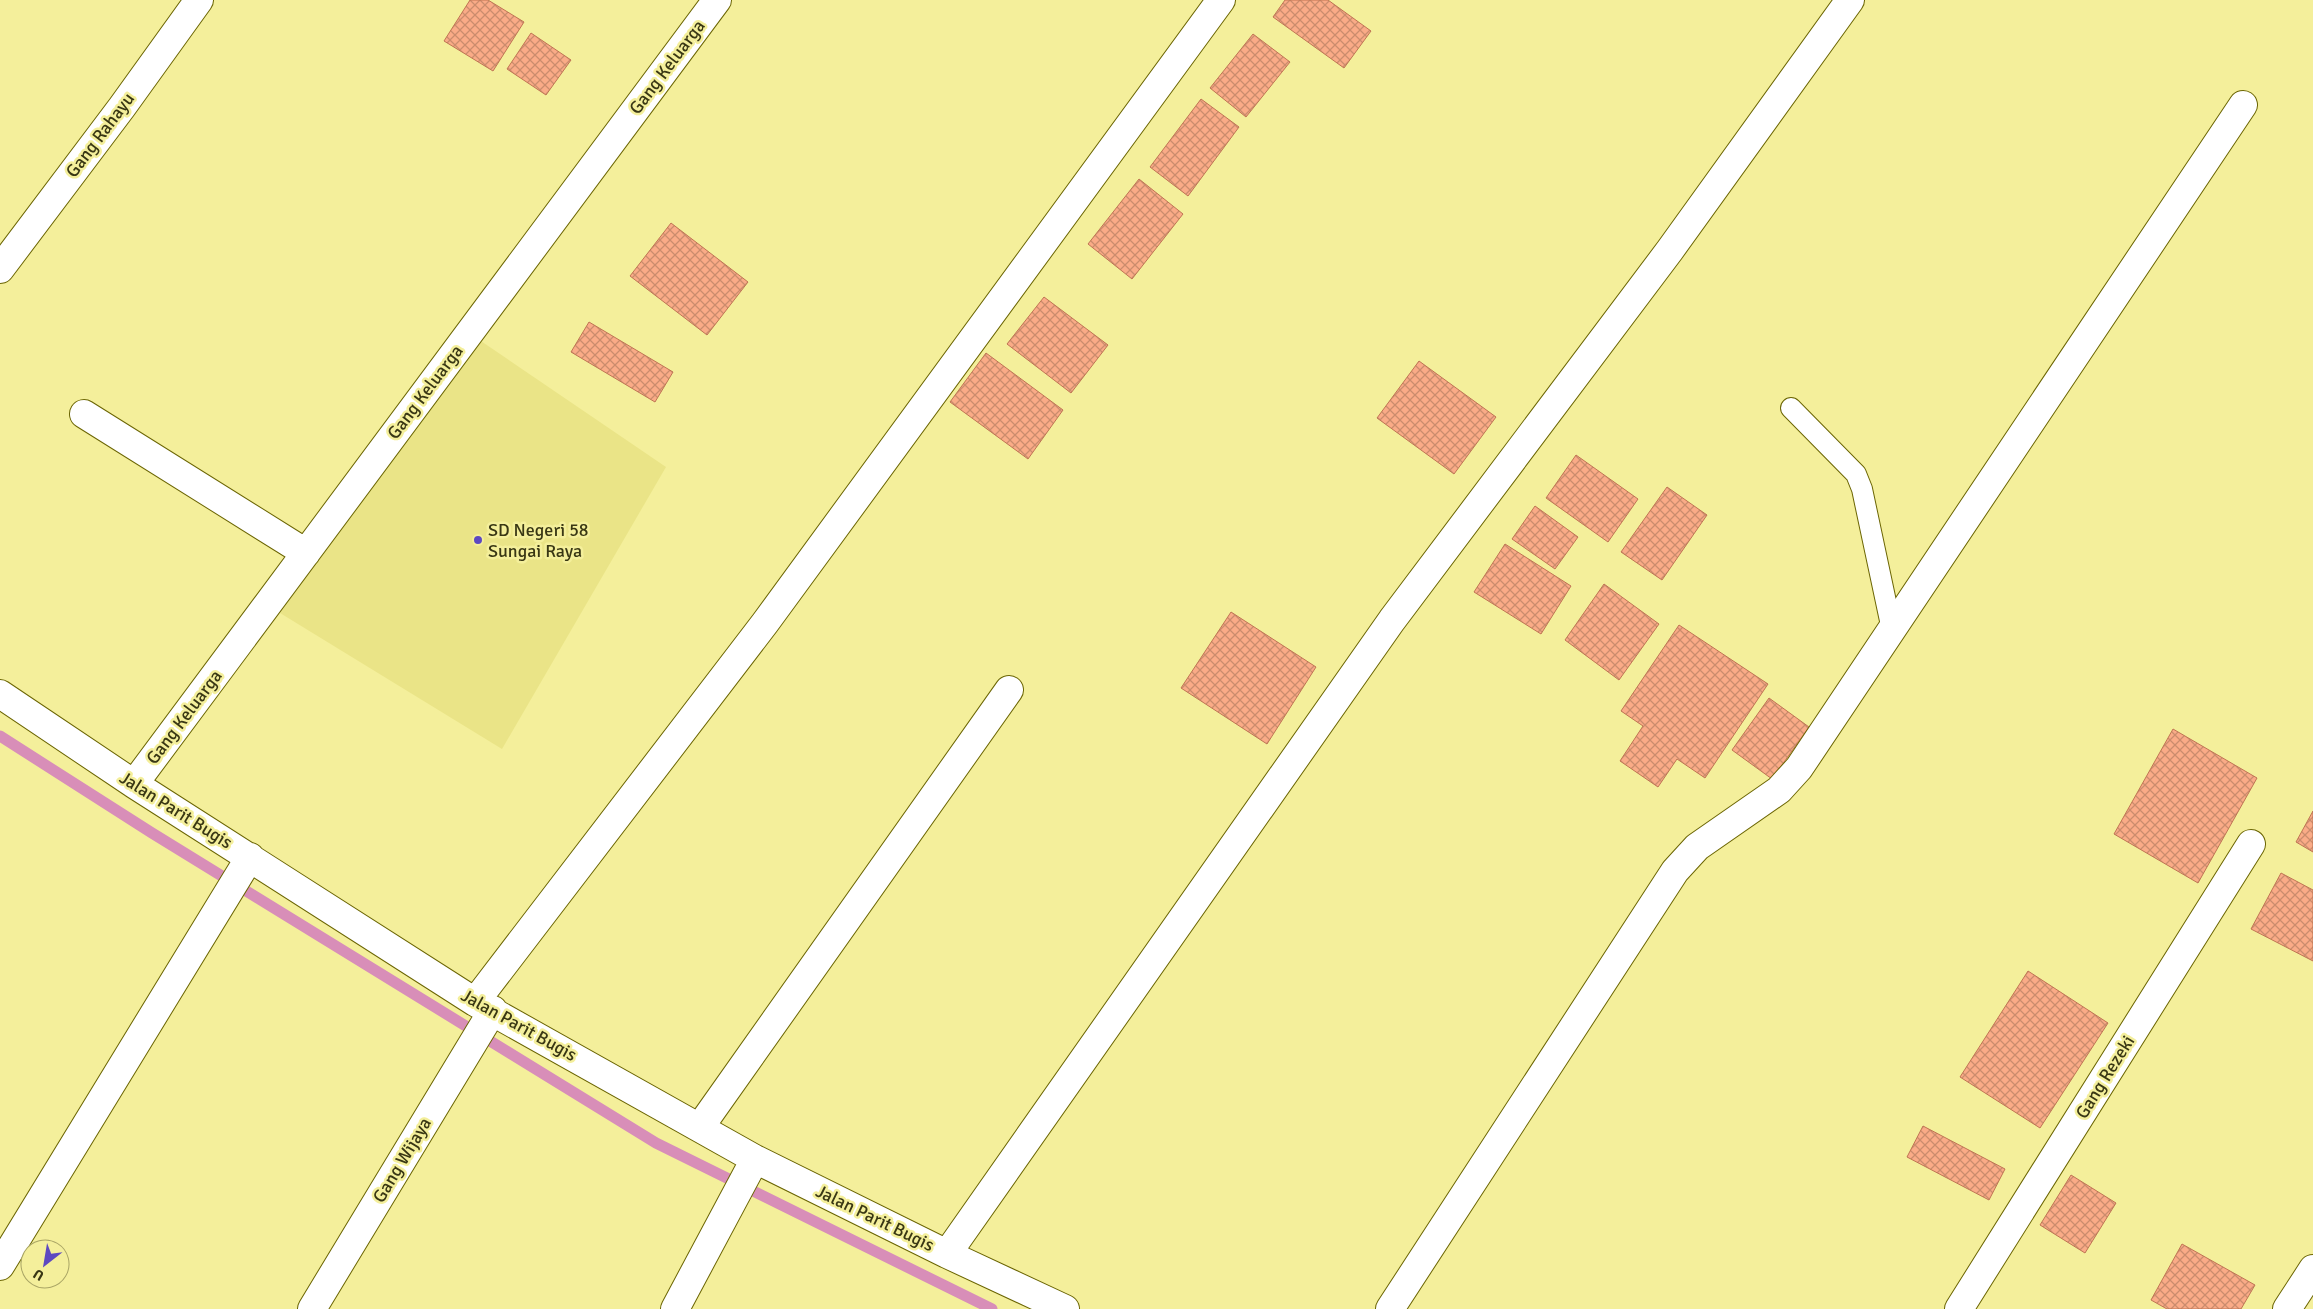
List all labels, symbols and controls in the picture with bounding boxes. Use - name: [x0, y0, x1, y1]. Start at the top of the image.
- street label: Gang Keluarga: [624, 15, 710, 119]
- street label: Gang Rahayu: [61, 88, 139, 182]
- street label: Gang Keluarga: [382, 340, 468, 444]
- place label: SD Negeri 58 Sungai Raya: [488, 519, 589, 562]
- marker: SD Negeri 58 Sungai Raya: [472, 534, 484, 546]
- street label: Gang Keluarga: [141, 665, 227, 769]
- street label: Jalan Parit Bugis: [116, 767, 237, 854]
- street label: Jalan Parit Bugis: [457, 984, 581, 1066]
- street label: Gang Rezeki: [2071, 1031, 2139, 1123]
- street label: Gang Wijaya: [368, 1113, 436, 1207]
- street label: Jalan Parit Bugis: [812, 1180, 938, 1256]
- north arrow: [20, 1239, 70, 1289]
- text: U: [30, 1265, 47, 1284]

